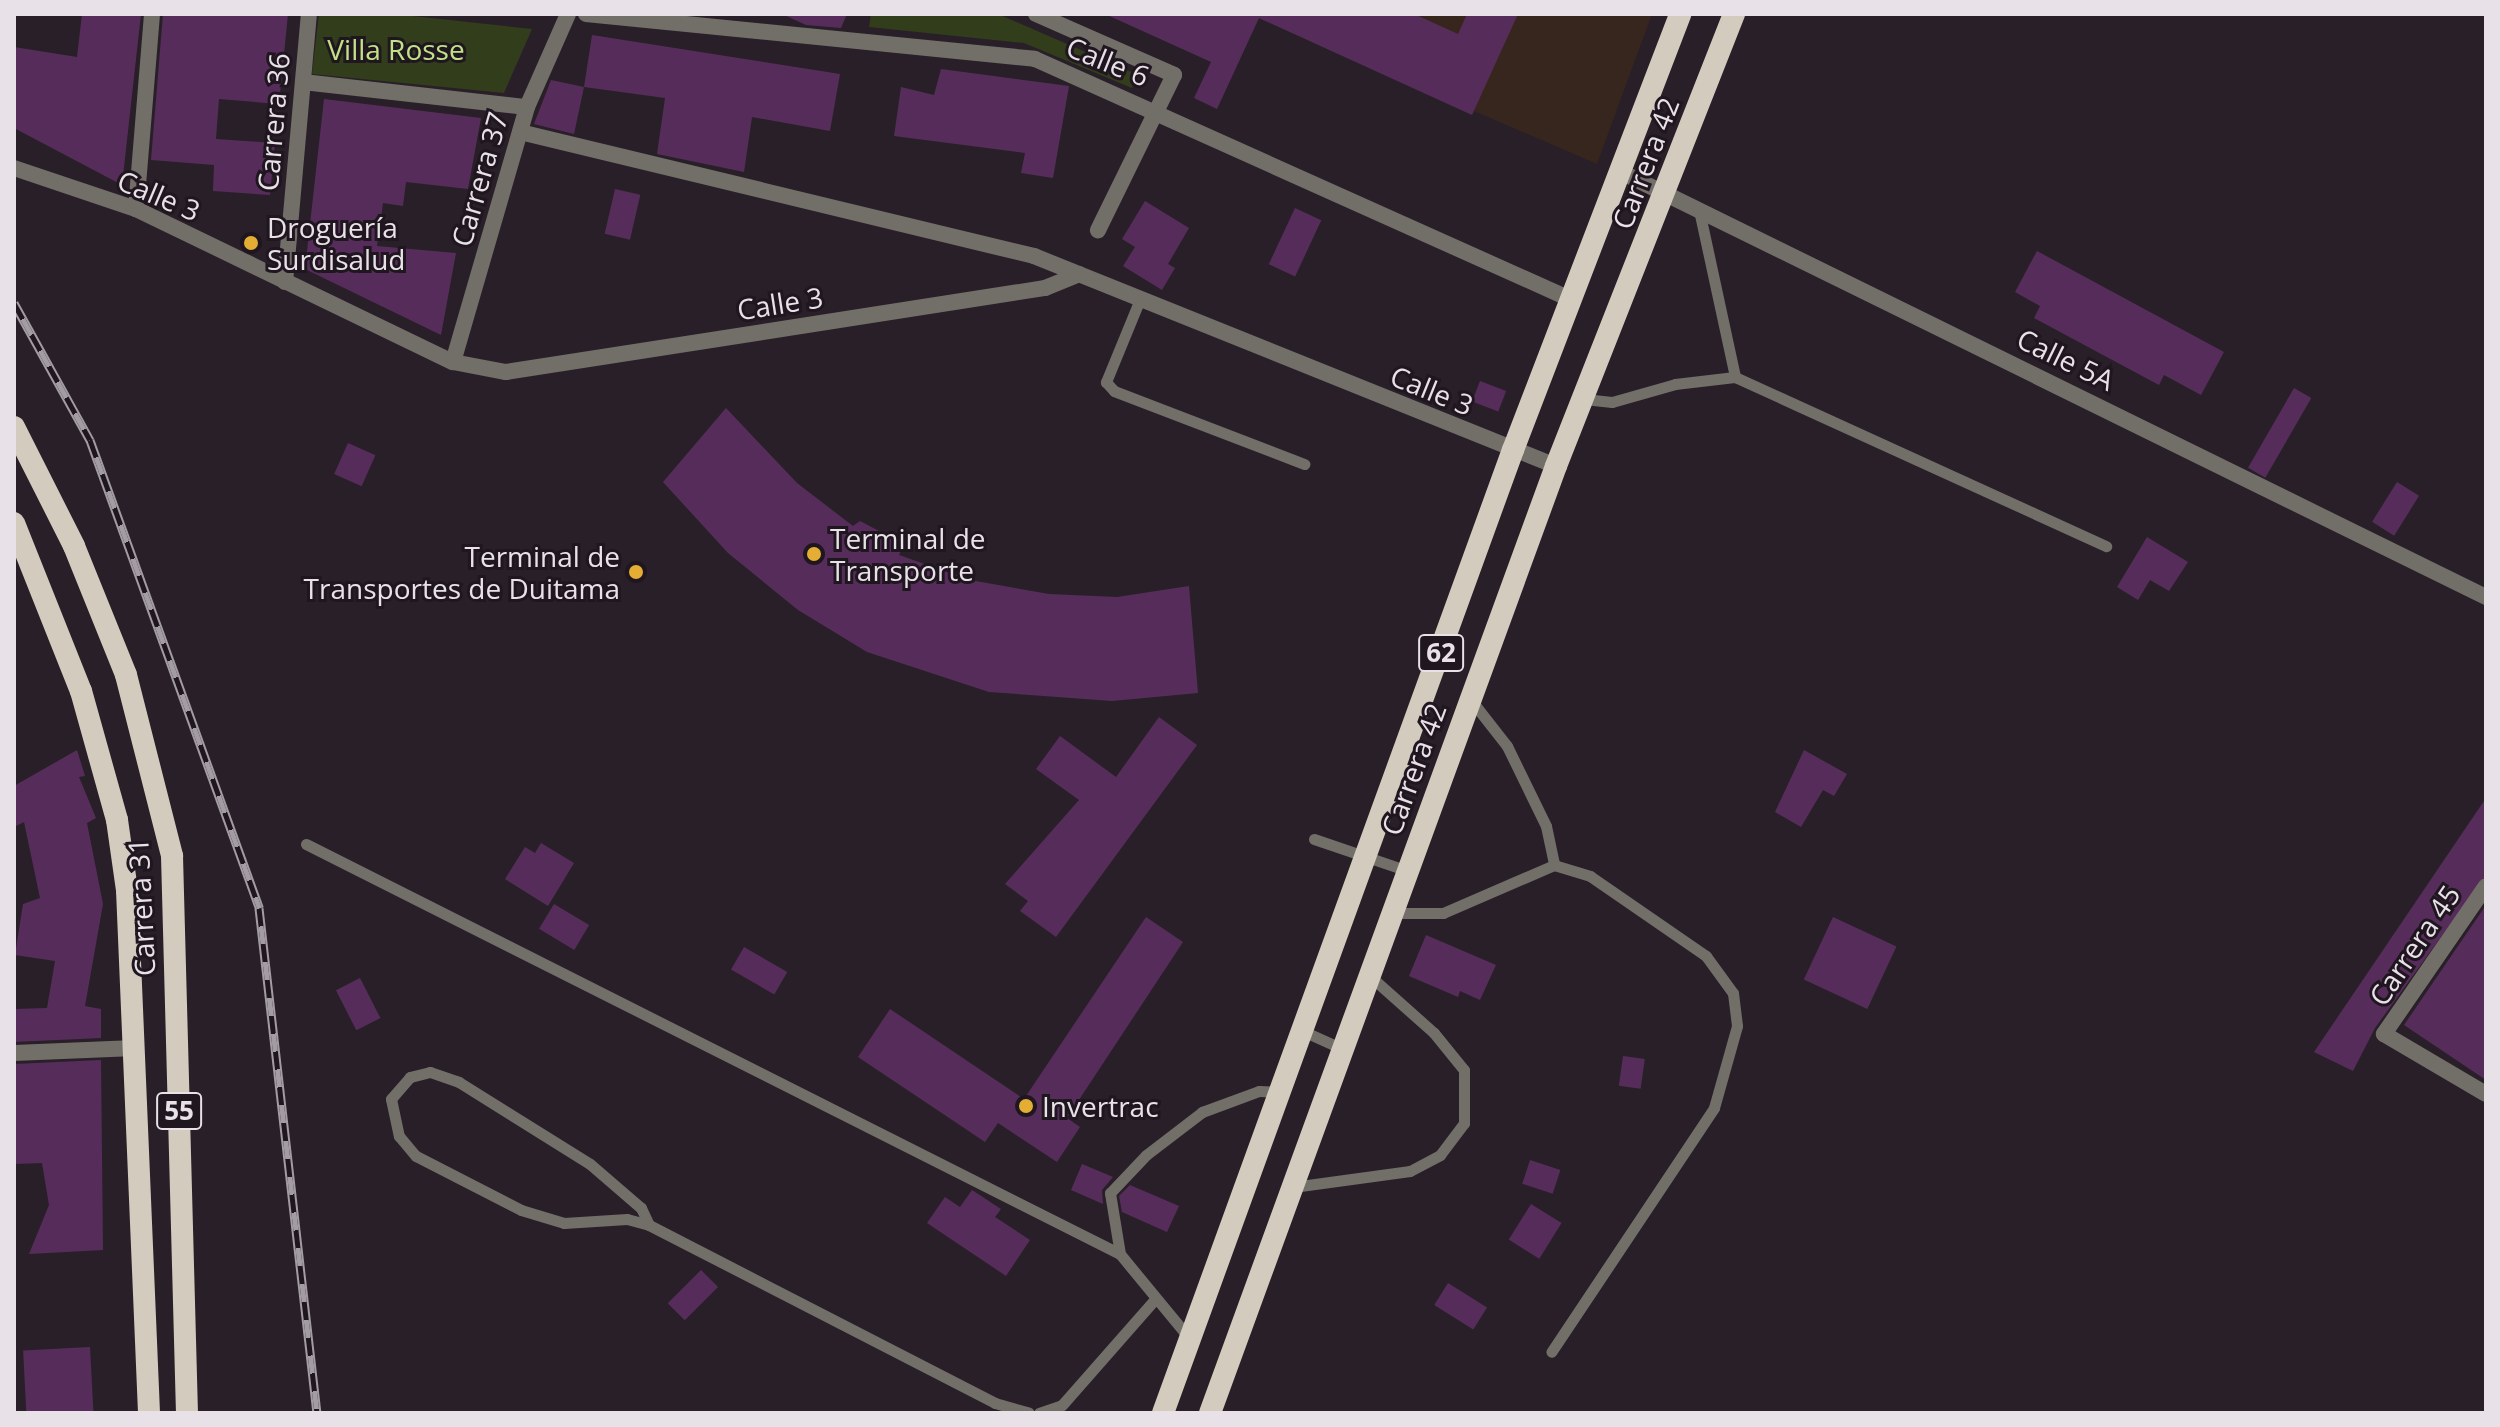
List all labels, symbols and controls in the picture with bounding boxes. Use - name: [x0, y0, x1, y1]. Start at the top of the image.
- street label: Calle 6: [1062, 29, 1154, 93]
- park label: Villa Rosse: [327, 32, 465, 66]
- street label: Carrera 36: [250, 52, 296, 192]
- street label: Carrera 42: [1605, 93, 1685, 233]
- street label: Carrera 37: [444, 108, 514, 250]
- street label: Calle 3: [113, 163, 205, 227]
- place label: Droguería Surdisalud: [267, 210, 405, 276]
- marker: Droguería Surdisalud: [242, 234, 260, 252]
- street label: Calle 3: [735, 280, 825, 326]
- street label: Calle 5A: [2012, 321, 2120, 397]
- street label: Calle 3: [1386, 358, 1478, 422]
- place label: Terminal de Transporte: [830, 521, 986, 587]
- place label: Terminal de Transportes de Duitama: [304, 539, 620, 605]
- marker: Terminal de Transporte: [805, 545, 823, 563]
- marker: Terminal de Transportes de Duitama: [627, 563, 645, 581]
- road number: 62: [1417, 631, 1465, 675]
- street label: Carrera 42: [1374, 698, 1452, 840]
- street label: Carrera 31: [121, 837, 161, 977]
- street label: Carrera 45: [2361, 878, 2467, 1012]
- road number: 55: [155, 1089, 203, 1133]
- place label: Invertrac: [1042, 1089, 1159, 1123]
- marker: Invertrac: [1017, 1097, 1035, 1115]

